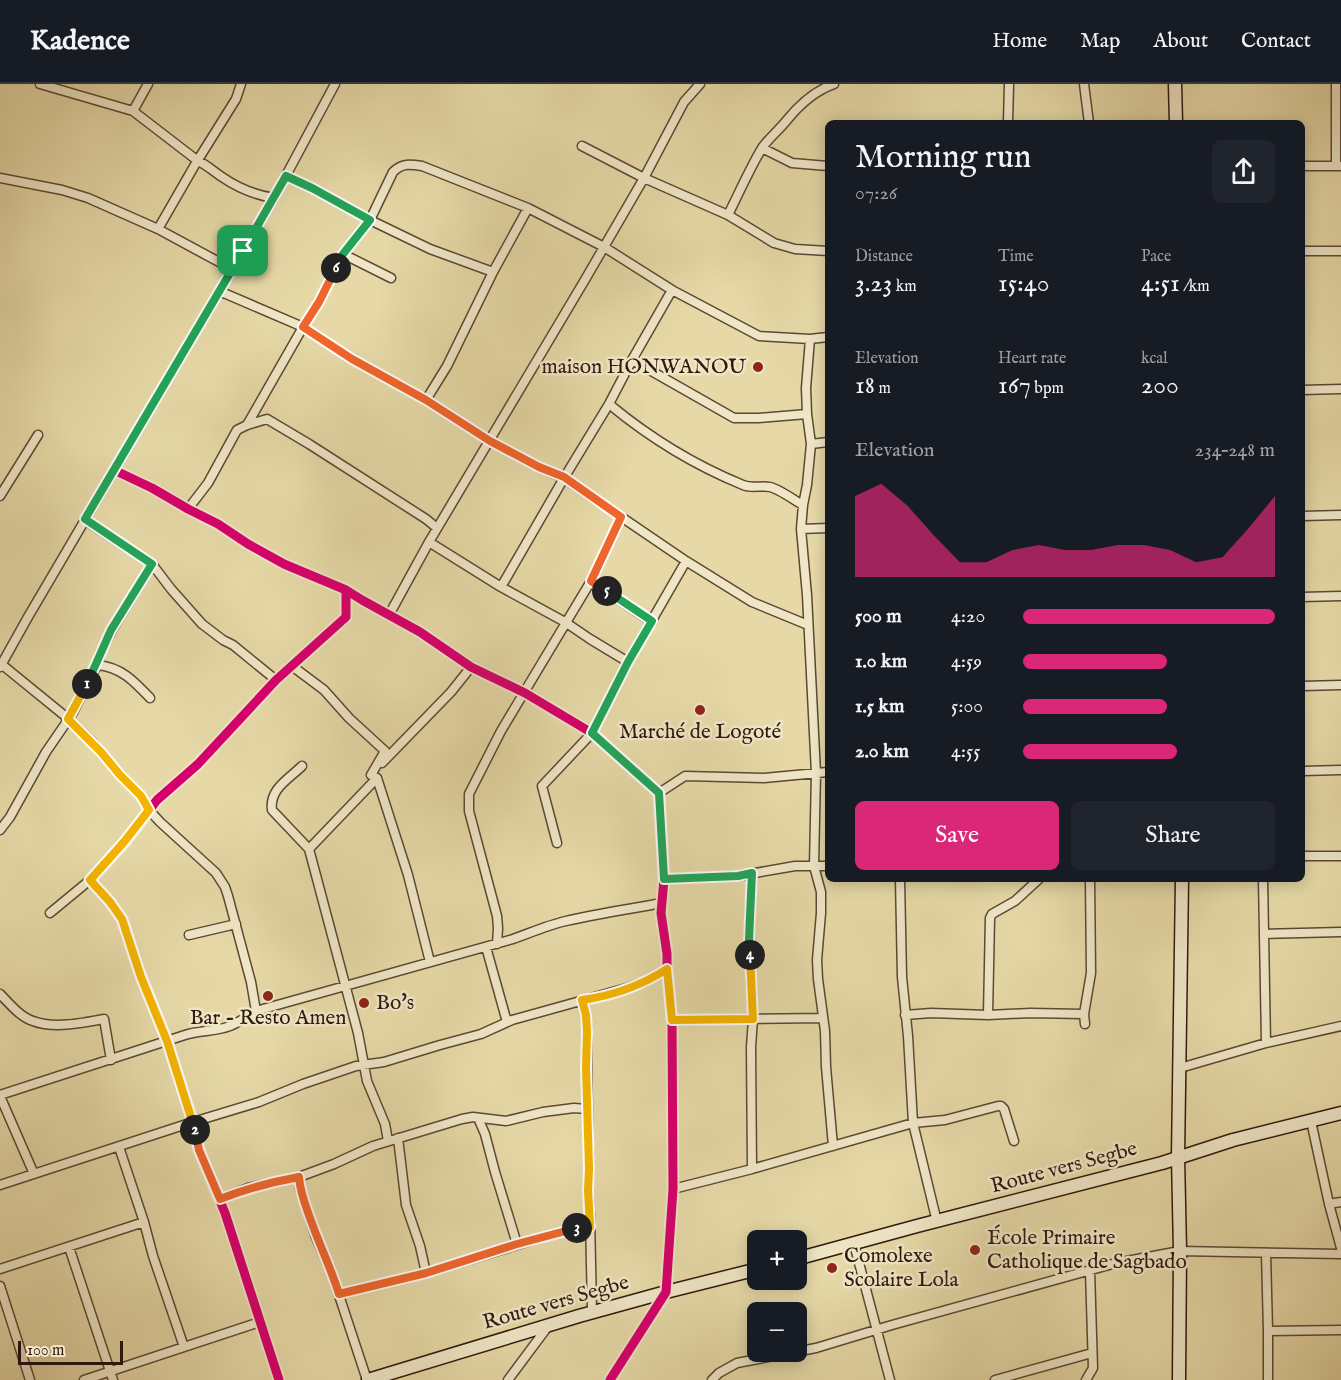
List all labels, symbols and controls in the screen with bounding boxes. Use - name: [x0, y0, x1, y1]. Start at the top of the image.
- text: Kadence: [30, 24, 130, 59]
- text: Home: [992, 28, 1047, 55]
- text: Map: [1080, 28, 1120, 55]
- text: About: [1153, 28, 1208, 55]
- text: Contact: [1241, 28, 1311, 55]
- text: Morning run: [855, 137, 1031, 179]
- button: share: [1212, 140, 1275, 203]
- text: 07:26: [855, 181, 897, 206]
- pin: [217, 225, 268, 276]
- icon: arrive: [226, 234, 259, 267]
- text: Distance: [855, 247, 913, 267]
- text: Time: [998, 247, 1034, 267]
- text: Pace: [1141, 247, 1171, 267]
- pin: 6: [321, 253, 351, 283]
- text: 6: [333, 258, 339, 278]
- text: 3.23: [855, 267, 892, 300]
- text: 15:40: [998, 267, 1049, 300]
- text: 4:51: [1141, 267, 1180, 300]
- text: km: [892, 277, 917, 297]
- text: /km: [1180, 277, 1210, 297]
- text: Elevation: [855, 349, 918, 369]
- text: Heart rate: [998, 349, 1066, 369]
- text: kcal: [1141, 349, 1168, 369]
- place label: maison HONWANOU: [541, 354, 746, 381]
- marker: maison HONWANOU: [751, 360, 765, 374]
- text: 18: [855, 369, 875, 402]
- text: 167: [998, 369, 1031, 402]
- text: 200: [1141, 369, 1179, 402]
- text: m: [875, 379, 891, 399]
- text: bpm: [1031, 379, 1064, 399]
- text: Elevation: [855, 438, 934, 463]
- text: 234–248 m: [1195, 438, 1275, 463]
- pin: 5: [592, 576, 622, 606]
- text: 5: [604, 581, 610, 601]
- text: 500 m: [855, 604, 902, 629]
- text: 4:20: [951, 604, 985, 629]
- text: 1.0 km: [855, 649, 907, 674]
- text: 4:59: [951, 649, 982, 674]
- pin: 1: [72, 669, 102, 699]
- text: 1: [84, 674, 90, 694]
- text: 1.5 km: [855, 694, 905, 719]
- text: 5:00: [951, 694, 983, 719]
- marker: Marché de Logoté: [693, 703, 707, 717]
- place label: Marché de Logoté: [619, 719, 781, 746]
- text: 2.0 km: [855, 739, 909, 764]
- text: 4:55: [951, 739, 981, 764]
- button: Save: [855, 801, 1059, 870]
- button: Share: [1071, 801, 1275, 870]
- pin: 4: [735, 940, 765, 970]
- text: 4: [746, 945, 754, 965]
- marker: Bar - Resto Amen: [261, 989, 275, 1003]
- place label: Bo's: [376, 990, 414, 1017]
- marker: Bo's: [357, 996, 371, 1010]
- place label: Bar - Resto Amen: [190, 1005, 346, 1032]
- pin: 2: [180, 1115, 210, 1145]
- text: 2: [191, 1120, 199, 1140]
- street label: Route vers Segbe: [988, 1135, 1141, 1201]
- pin: 3: [562, 1213, 592, 1243]
- text: 3: [574, 1218, 580, 1238]
- place label: École Primaire Catholique de Sagbado: [987, 1224, 1187, 1276]
- map controls: [747, 1230, 807, 1362]
- button: +: [747, 1230, 807, 1290]
- place label: Comolexe Scolaire Lola: [844, 1243, 960, 1294]
- marker: École Primaire Catholique de Sagbado: [968, 1243, 982, 1257]
- marker: Comolexe Scolaire Lola: [825, 1261, 839, 1275]
- street label: Route vers Segbe: [480, 1269, 632, 1337]
- button: −: [747, 1302, 807, 1362]
- scale bar: [18, 1338, 123, 1366]
- text: 100 m: [27, 1341, 64, 1361]

